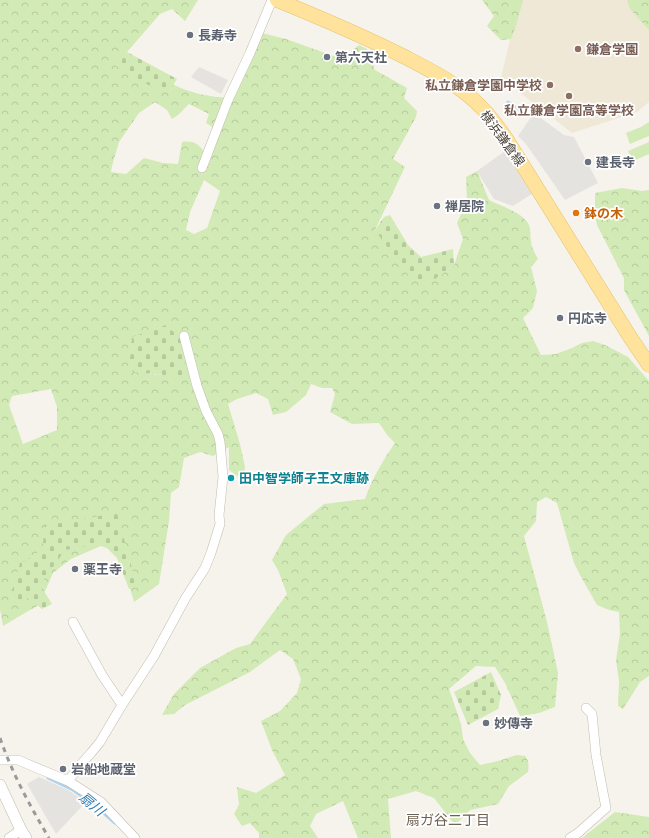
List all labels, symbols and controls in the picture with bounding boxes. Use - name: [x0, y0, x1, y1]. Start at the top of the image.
- place label: 長寿寺: [198, 27, 237, 43]
- marker: 長寿寺: [185, 30, 195, 40]
- place label: 鎌倉学園: [586, 41, 638, 57]
- marker: 鎌倉学園: [573, 44, 583, 54]
- place label: 第六天社: [335, 49, 387, 65]
- marker: 第六天社: [322, 52, 332, 62]
- place label: 私立鎌倉学園中学校: [425, 77, 542, 93]
- marker: 私立鎌倉学園中学校: [545, 80, 555, 90]
- marker: 私立鎌倉学園高等学校: [564, 91, 574, 101]
- place label: 私立鎌倉学園高等学校: [504, 102, 634, 118]
- street label: 横浜鎌倉線: [477, 107, 529, 169]
- place label: 建長寺: [596, 154, 635, 170]
- marker: 建長寺: [583, 157, 593, 167]
- place label: 禅居院: [445, 198, 484, 214]
- marker: 禅居院: [432, 201, 442, 211]
- place label: 鉢の木: [584, 205, 624, 221]
- marker: 鉢の木: [571, 208, 581, 218]
- place label: 円応寺: [568, 310, 607, 326]
- marker: 円応寺: [555, 313, 565, 323]
- place label: 田中智学師子王文庫跡: [239, 470, 369, 486]
- marker: 田中智学師子王文庫跡: [226, 473, 236, 483]
- place label: 薬王寺: [83, 561, 122, 577]
- marker: 薬王寺: [70, 564, 80, 574]
- place label: 妙傳寺: [494, 715, 533, 731]
- marker: 妙傳寺: [481, 718, 491, 728]
- place label: 岩船地蔵堂: [71, 761, 136, 777]
- marker: 岩船地蔵堂: [58, 764, 68, 774]
- water label: 扇川: [75, 788, 110, 821]
- district label: 扇ガ谷二丁目: [406, 811, 490, 829]

